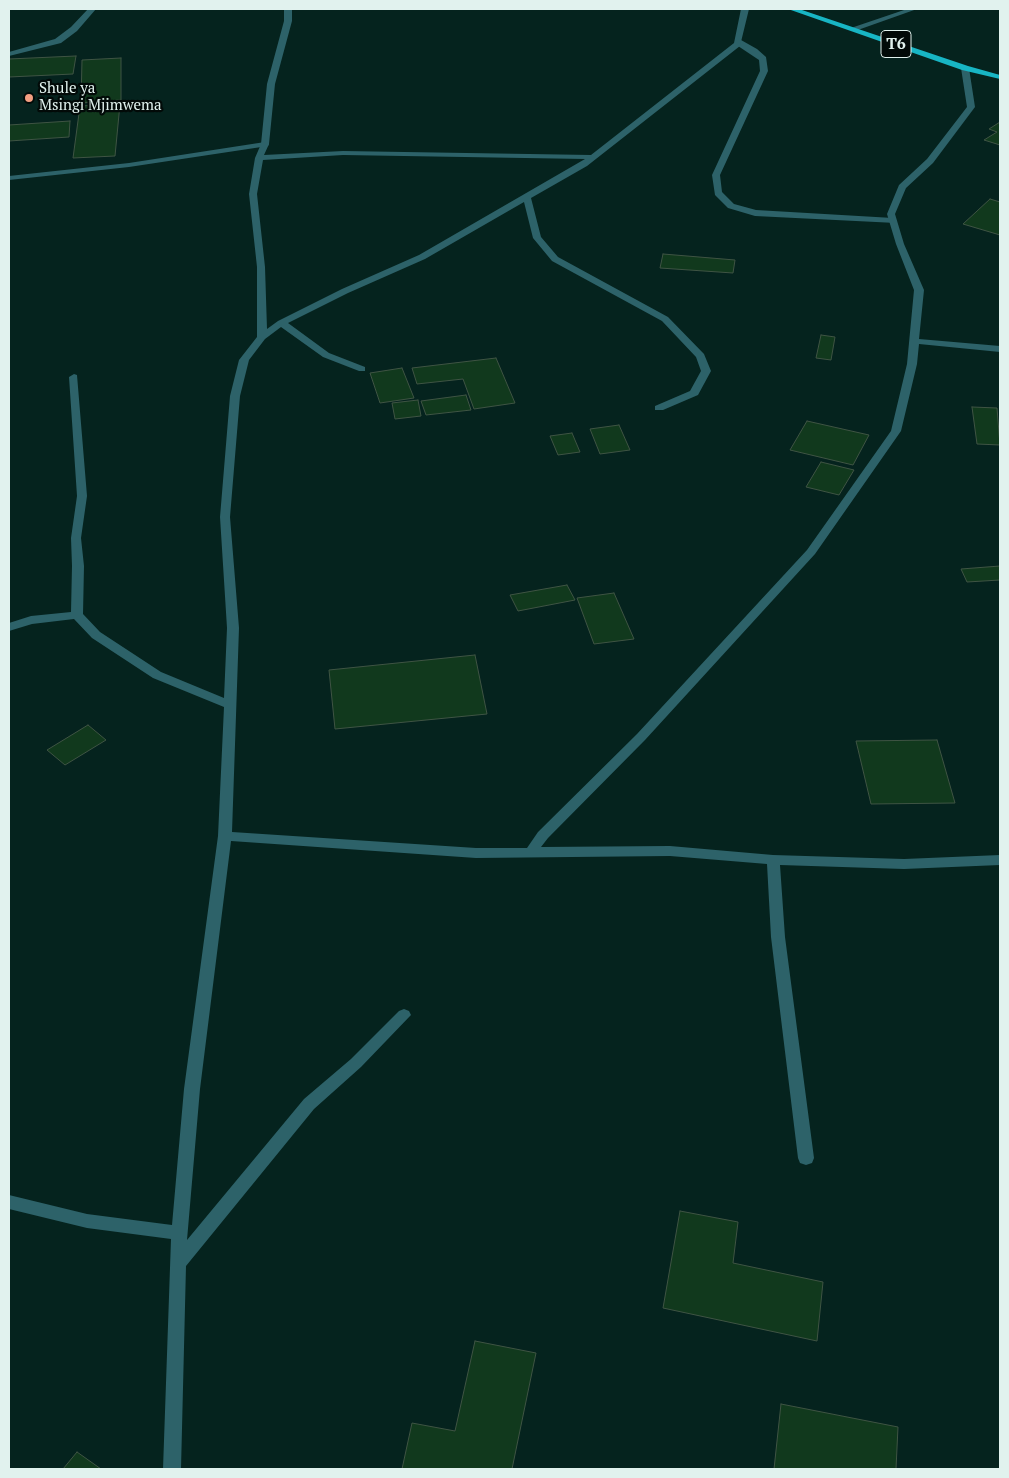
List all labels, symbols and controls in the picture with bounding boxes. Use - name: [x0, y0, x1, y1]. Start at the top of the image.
- road number: T6: [881, 31, 911, 58]
- place label: Shule ya Msingi Mjimwema: [39, 80, 162, 115]
- marker: Shule ya Msingi Mjimwema: [23, 92, 35, 104]

